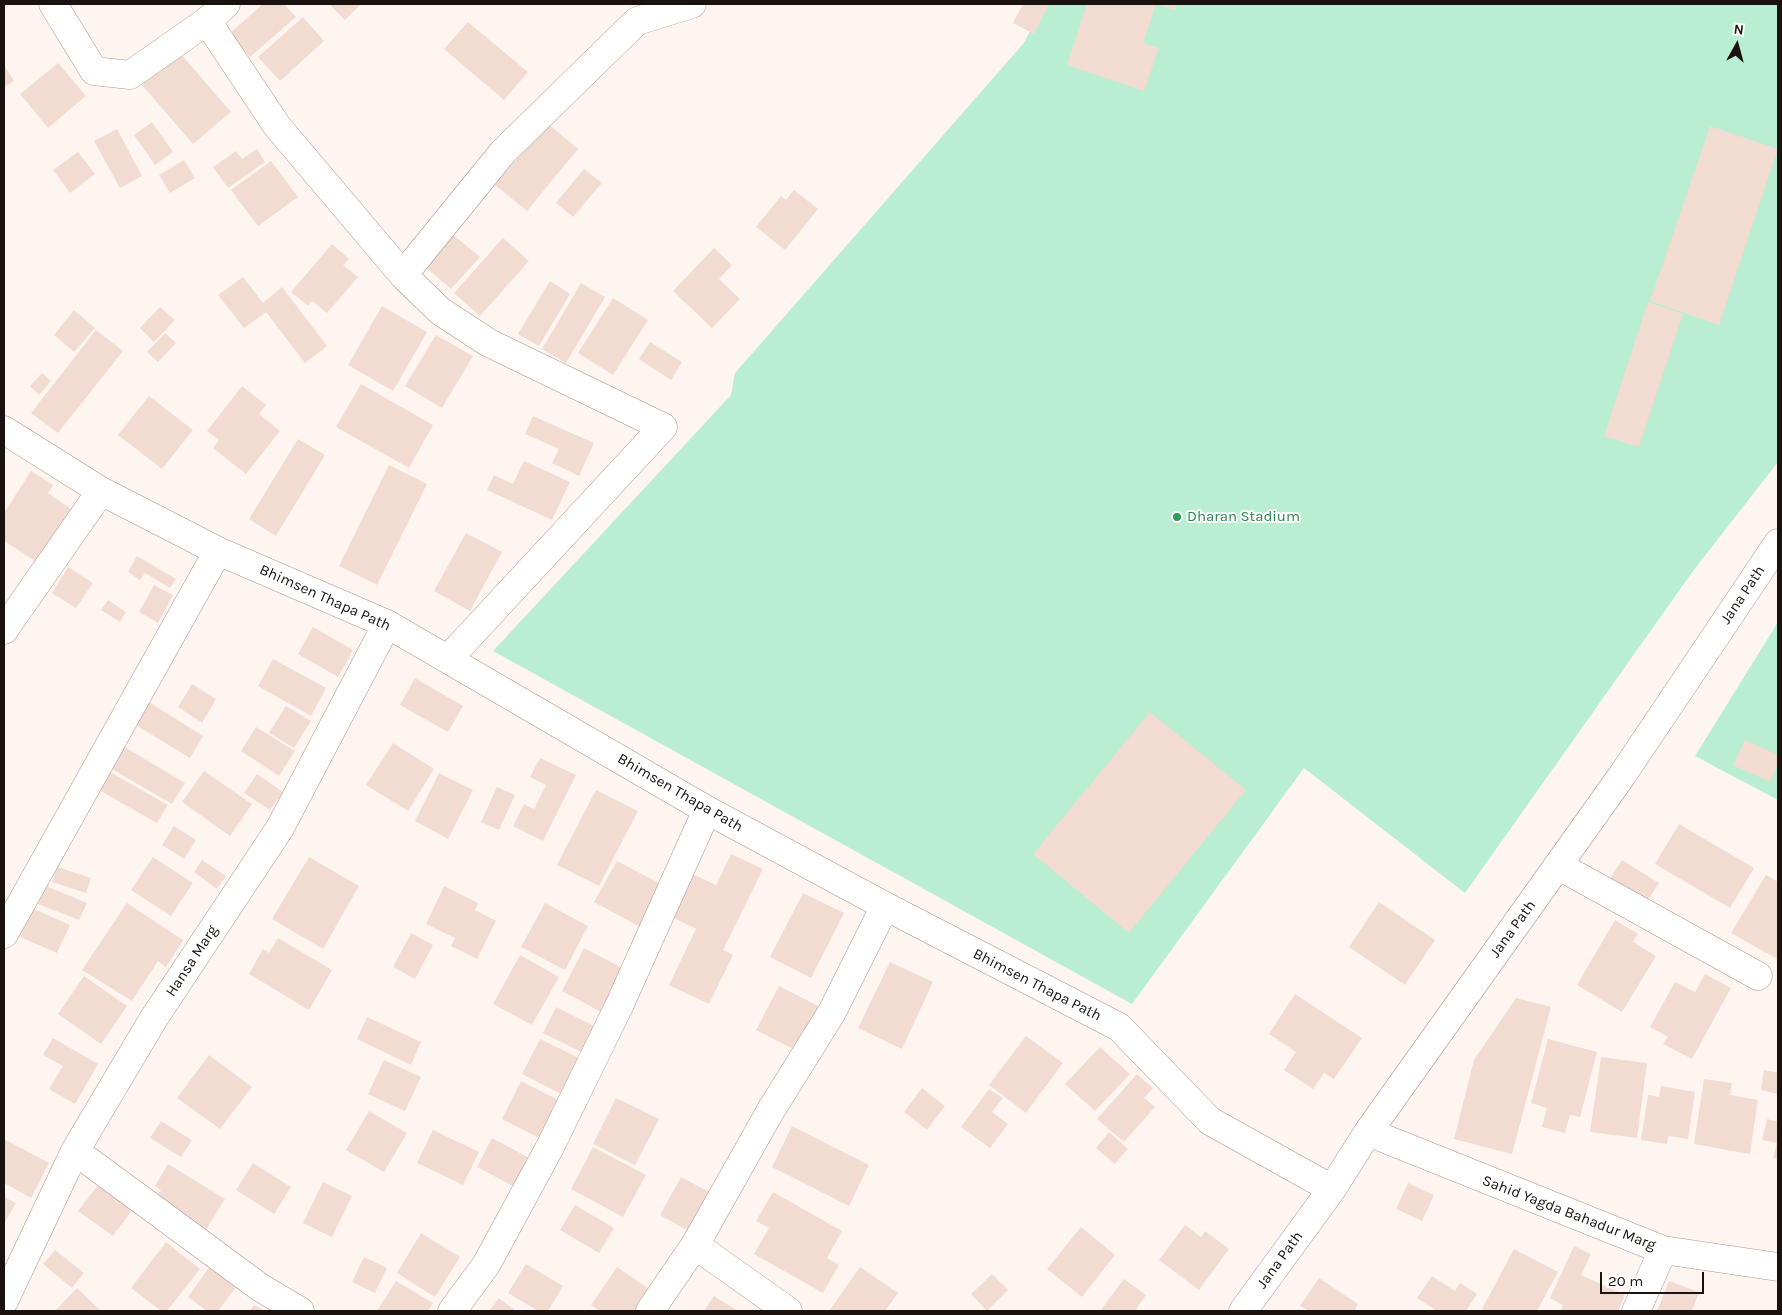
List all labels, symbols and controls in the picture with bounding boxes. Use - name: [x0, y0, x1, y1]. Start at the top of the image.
- north arrow: [1712, 20, 1762, 70]
- text: N: [1733, 21, 1745, 39]
- place label: Dharan Stadium: [1187, 508, 1300, 526]
- marker: Dharan Stadium: [1171, 511, 1183, 523]
- street label: Bhimsen Thapa Path: [257, 561, 393, 635]
- street label: Jana Path: [1717, 562, 1769, 628]
- street label: Bhimsen Thapa Path: [614, 750, 746, 836]
- street label: Jana Path: [1486, 897, 1540, 961]
- street label: Hansa Marg: [162, 922, 222, 1000]
- street label: Bhimsen Thapa Path: [970, 945, 1104, 1025]
- street label: Sahid Yagda Bahadur Marg: [1480, 1172, 1658, 1254]
- street label: Jana Path: [1253, 1228, 1307, 1292]
- scale bar: [1602, 1262, 1706, 1294]
- text: 20 m: [1608, 1272, 1643, 1290]

